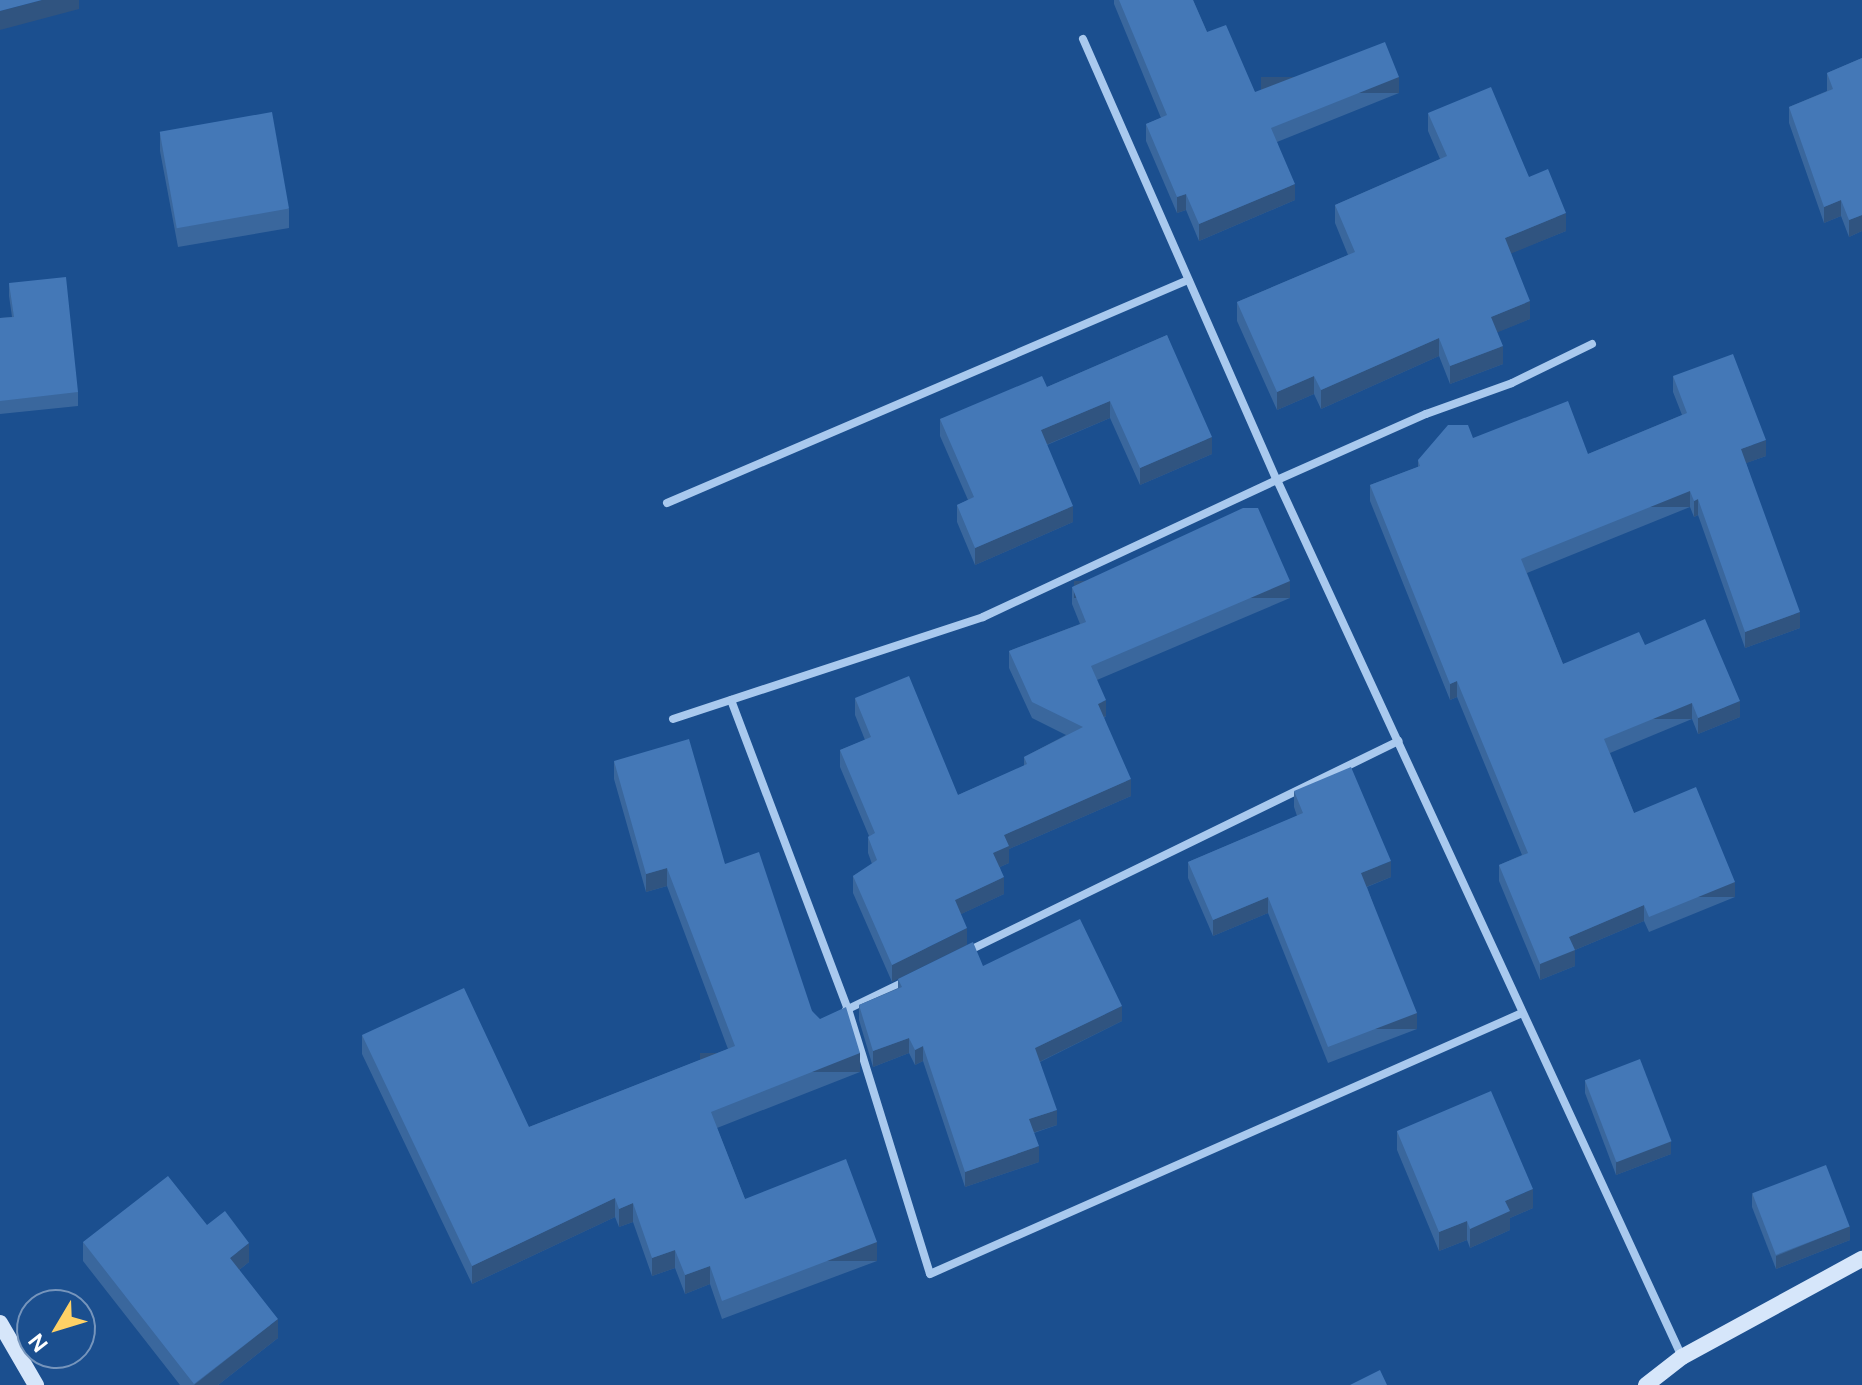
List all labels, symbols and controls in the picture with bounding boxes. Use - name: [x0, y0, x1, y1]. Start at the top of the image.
- north arrow: [16, 1289, 96, 1369]
- text: N: [22, 1328, 55, 1358]

